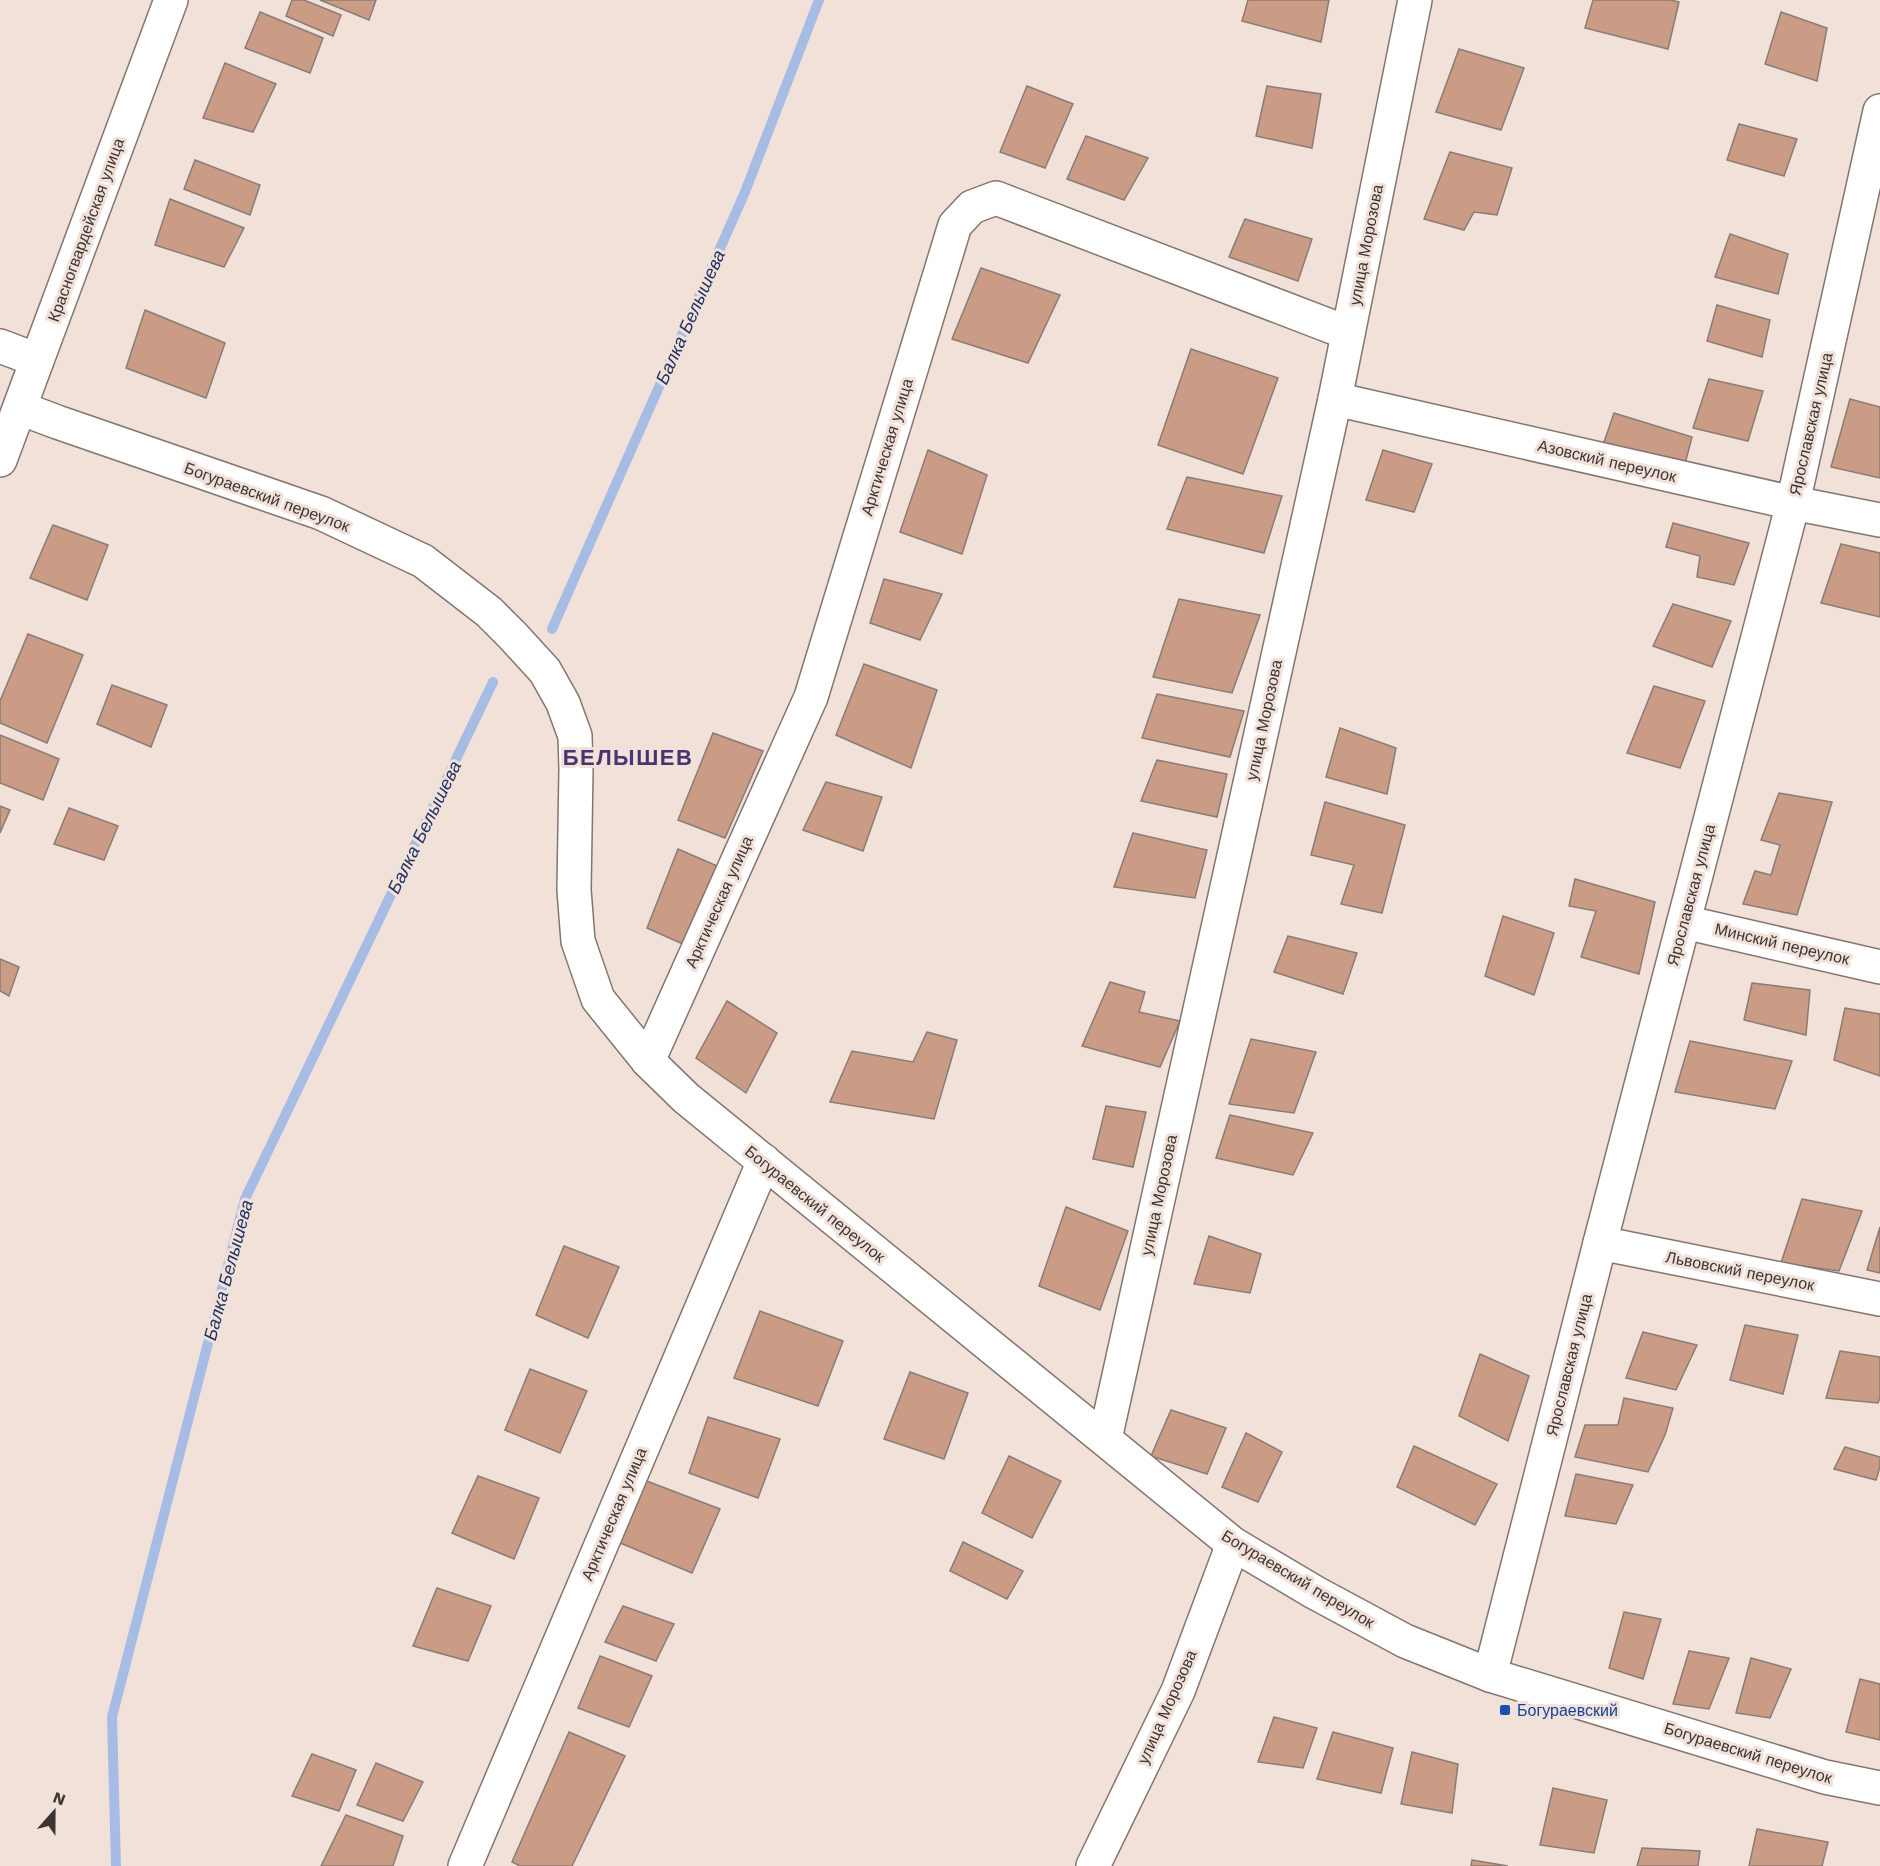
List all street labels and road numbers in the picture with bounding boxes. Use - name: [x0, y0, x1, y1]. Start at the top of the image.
- street label: Красногвардейская улица: [44, 136, 128, 324]
- street label: улица Морозова: [1345, 183, 1387, 307]
- street label: Ярославская улица: [1785, 351, 1837, 497]
- street label: Арктическая улица: [857, 376, 917, 518]
- street label: Азовский переулок: [1536, 436, 1679, 486]
- street label: Богураевский переулок: [182, 458, 353, 536]
- street label: улица Морозова: [1242, 658, 1286, 782]
- street label: Ярославская улица: [1663, 822, 1719, 968]
- street label: Арктическая улица: [681, 833, 757, 971]
- street label: Минский переулок: [1713, 919, 1852, 969]
- street label: улица Морозова: [1137, 1133, 1181, 1257]
- street label: Богураевский переулок: [741, 1142, 890, 1267]
- street label: Львовский переулок: [1664, 1247, 1817, 1295]
- street label: Ярославская улица: [1542, 1292, 1596, 1438]
- street label: Арктическая улица: [577, 1445, 651, 1583]
- street label: Богураевский переулок: [1218, 1526, 1379, 1633]
- street label: улица Морозова: [1133, 1647, 1201, 1767]
- street label: Богураевский переулок: [1662, 1718, 1835, 1788]

